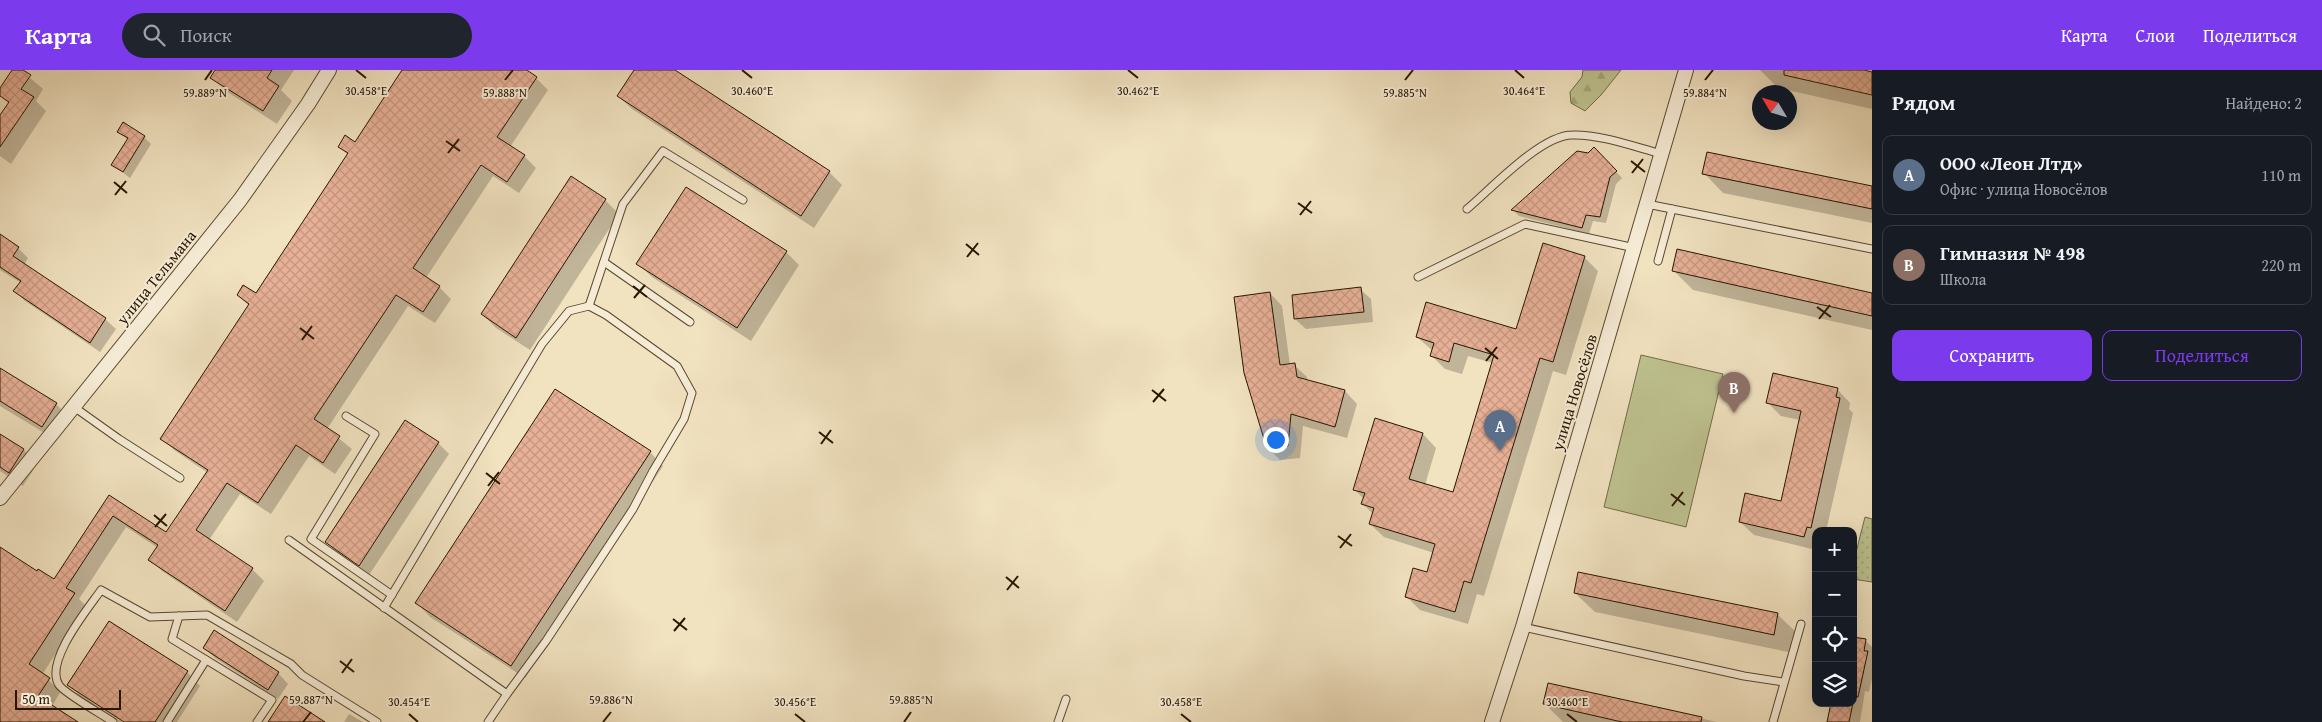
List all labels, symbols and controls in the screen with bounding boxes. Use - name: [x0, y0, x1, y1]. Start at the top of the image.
- search box: [122, 13, 472, 58]
- text: Карта: [25, 18, 92, 53]
- icon: search: [140, 21, 168, 49]
- text: Поиск: [180, 21, 232, 49]
- text: Карта: [2061, 22, 2108, 49]
- text: Слои: [2136, 22, 2175, 49]
- text: Поделиться: [2203, 22, 2297, 49]
- text: 30.458°E: [345, 82, 387, 99]
- text: 30.460°E: [731, 82, 773, 99]
- text: 30.462°E: [1117, 82, 1159, 99]
- text: 30.464°E: [1503, 82, 1545, 99]
- text: 59.889°N: [183, 84, 227, 101]
- text: 59.888°N: [483, 84, 527, 101]
- text: 59.885°N: [1383, 84, 1427, 101]
- text: 59.884°N: [1683, 84, 1727, 101]
- north arrow: [1752, 85, 1797, 130]
- text: Рядом: [1892, 87, 1955, 118]
- text: Найдено: 2: [2225, 91, 2302, 115]
- text: ООО «Леон Лтд»: [1940, 149, 2083, 177]
- text: A: [1904, 163, 1914, 187]
- text: 110 m: [2261, 163, 2301, 187]
- text: Офис · улица Новосёлов: [1940, 177, 2108, 201]
- street label: улица Тельмана: [110, 224, 202, 330]
- text: Гимназия № 498: [1940, 239, 2085, 267]
- text: B: [1904, 253, 1914, 277]
- text: 220 m: [2261, 253, 2301, 277]
- text: Школа: [1940, 267, 1986, 291]
- button: Сохранить: [1892, 330, 2092, 381]
- button: Поделиться: [2102, 330, 2302, 381]
- street label: улица Новосёлов: [1545, 331, 1603, 454]
- pin: B: [1718, 372, 1750, 413]
- pin: A: [1484, 410, 1516, 451]
- your location: [1263, 427, 1289, 453]
- map controls: [1812, 527, 1857, 707]
- button: +: [1812, 527, 1857, 572]
- button: −: [1812, 572, 1857, 617]
- button: locate: [1812, 617, 1857, 662]
- button: layers: [1812, 662, 1857, 707]
- scale bar: [15, 687, 121, 710]
- text: 50 m: [22, 689, 50, 709]
- text: 59.887°N: [289, 691, 333, 708]
- text: 59.886°N: [589, 691, 633, 708]
- text: 59.885°N: [889, 691, 933, 708]
- text: 30.454°E: [388, 693, 430, 710]
- text: 30.456°E: [774, 693, 816, 710]
- text: 30.458°E: [1160, 693, 1202, 710]
- text: 30.460°E: [1546, 693, 1588, 710]

